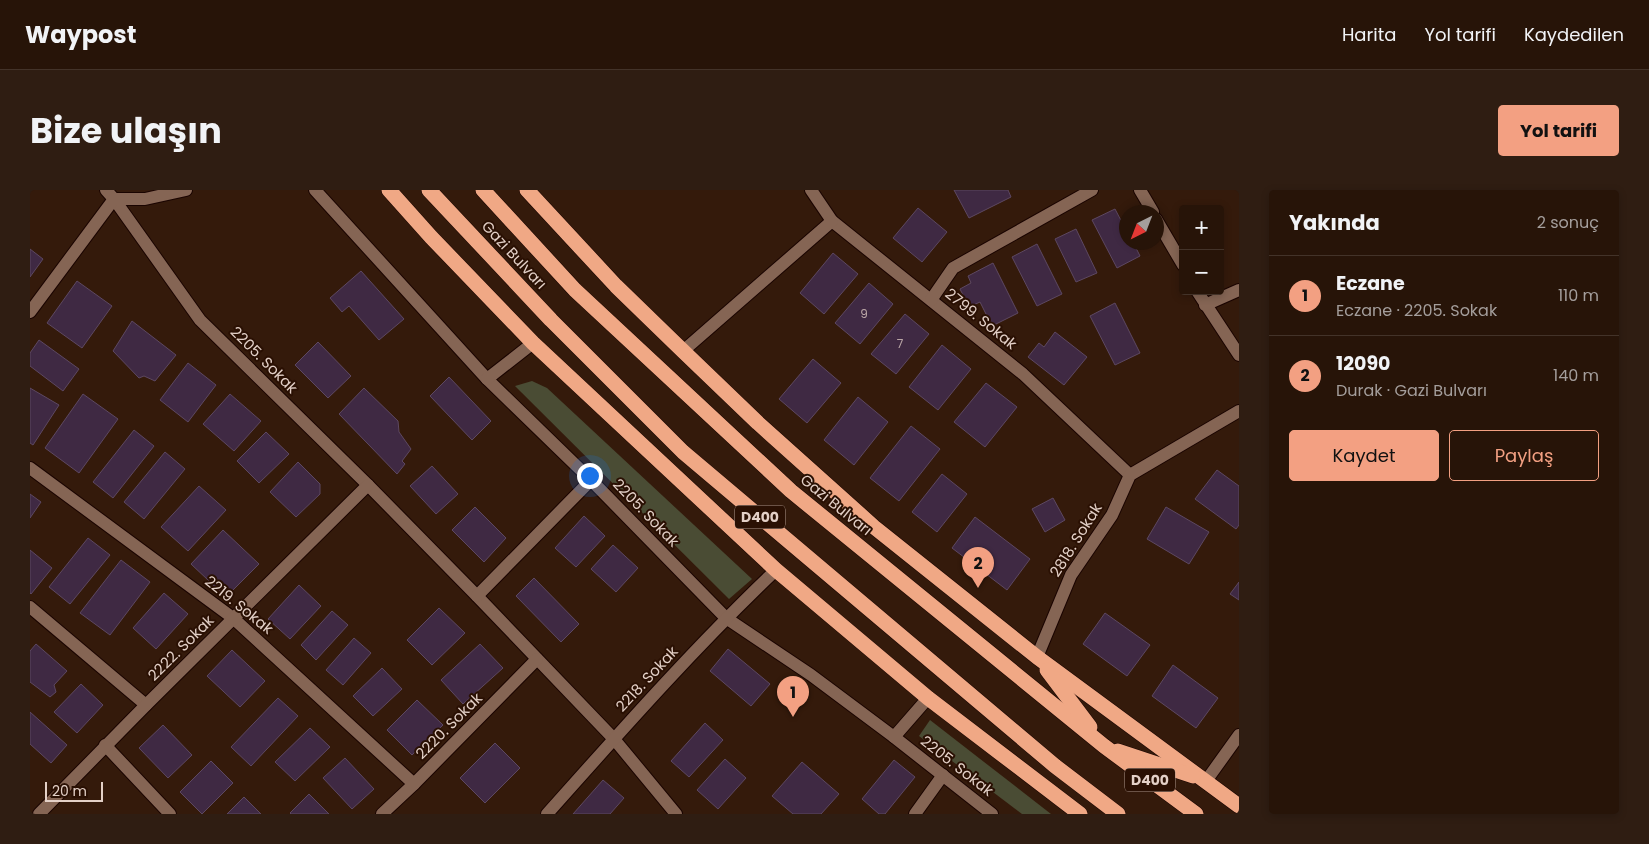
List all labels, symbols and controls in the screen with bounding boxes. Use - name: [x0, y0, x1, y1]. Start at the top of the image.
- text: Waypost: [25, 18, 136, 51]
- text: Harita: [1342, 22, 1396, 47]
- text: Yol tarifi: [1424, 22, 1496, 47]
- text: Kaydedilen: [1524, 22, 1624, 47]
- button: Yol tarifi: [1498, 105, 1619, 156]
- text: Bize ulaşın: [30, 106, 222, 155]
- north arrow: [1119, 205, 1164, 250]
- map controls: [1179, 205, 1224, 295]
- button: +: [1179, 205, 1224, 250]
- text: Yakında: [1289, 208, 1380, 237]
- text: 2 sonuç: [1537, 211, 1599, 234]
- street label: Gazi Bulvarı: [477, 216, 552, 294]
- button: −: [1179, 250, 1224, 295]
- text: Eczane: [1336, 270, 1405, 297]
- street label: 2799. Sokak: [941, 283, 1022, 354]
- text: 1: [1302, 284, 1308, 307]
- text: 110 m: [1558, 284, 1599, 307]
- text: Eczane · 2205. Sokak: [1336, 299, 1497, 322]
- house number: 9: [860, 305, 868, 322]
- street label: 2205. Sokak: [226, 321, 303, 398]
- house number: 7: [897, 335, 904, 352]
- text: 12090: [1336, 350, 1390, 377]
- text: 2: [1300, 364, 1310, 387]
- text: 140 m: [1553, 364, 1599, 387]
- text: Durak · Gazi Bulvarı: [1336, 379, 1487, 402]
- button: Kaydet: [1289, 430, 1439, 481]
- button: Paylaş: [1449, 430, 1599, 481]
- your location: [577, 463, 603, 489]
- street label: Gazi Bulvarı: [796, 469, 877, 540]
- street label: 2205. Sokak: [609, 474, 684, 552]
- street label: 2818. Sokak: [1045, 499, 1107, 581]
- road number: D400: [735, 506, 785, 528]
- pin: 2: [962, 547, 994, 588]
- street label: 2219. Sokak: [201, 570, 278, 639]
- street label: 2222. Sokak: [143, 610, 219, 685]
- street label: 2218. Sokak: [611, 641, 683, 716]
- pin: 1: [777, 676, 809, 717]
- street label: 2220. Sokak: [411, 687, 487, 764]
- street label: 2205. Sokak: [916, 730, 998, 801]
- road number: D400: [1125, 768, 1175, 792]
- scale bar: [45, 779, 102, 802]
- text: 20 m: [52, 781, 87, 801]

